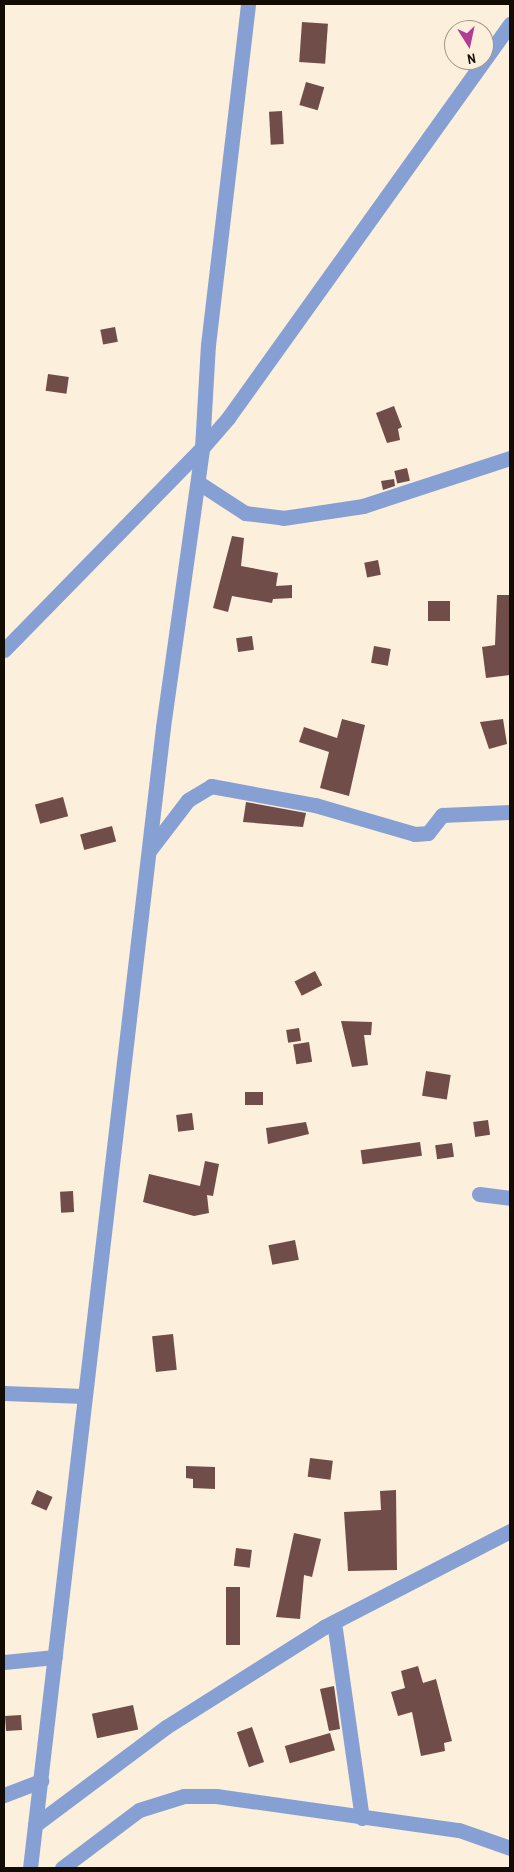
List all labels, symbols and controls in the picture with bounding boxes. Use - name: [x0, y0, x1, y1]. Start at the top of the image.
- north arrow: [444, 20, 494, 70]
- text: N: [466, 49, 477, 68]

